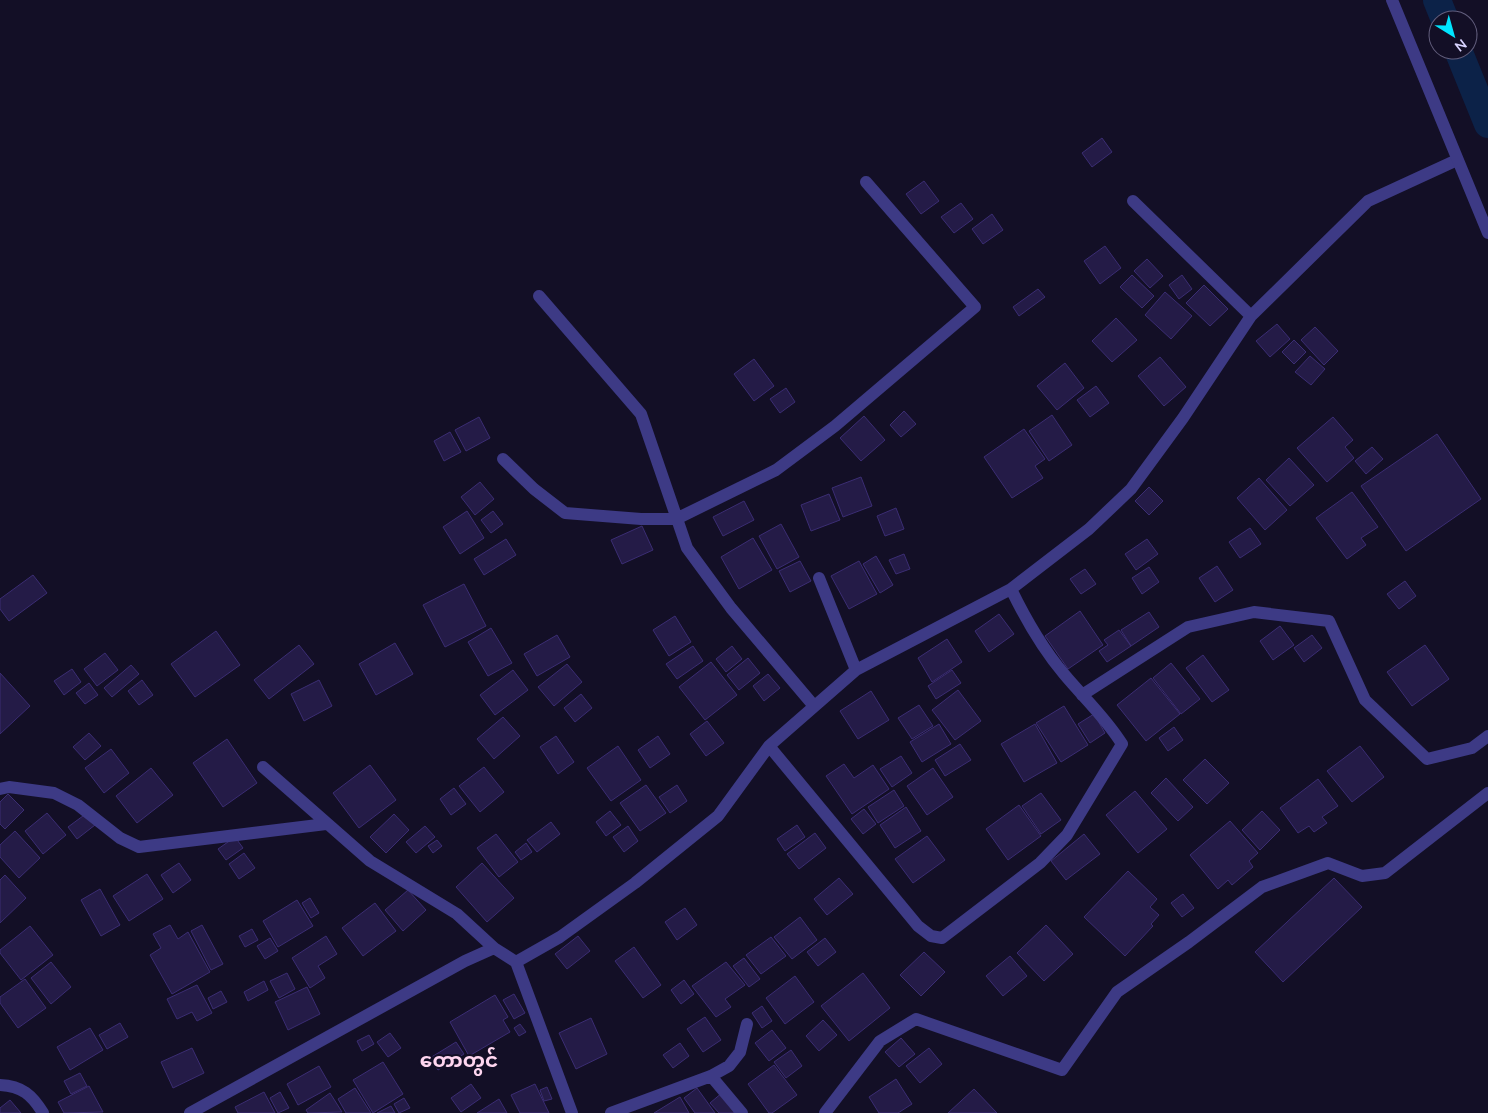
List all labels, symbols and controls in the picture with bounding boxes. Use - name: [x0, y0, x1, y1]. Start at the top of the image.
- north arrow: [1428, 10, 1478, 60]
- text: N: [1451, 35, 1470, 56]
- district label: တောတွင်: [420, 1047, 498, 1076]

